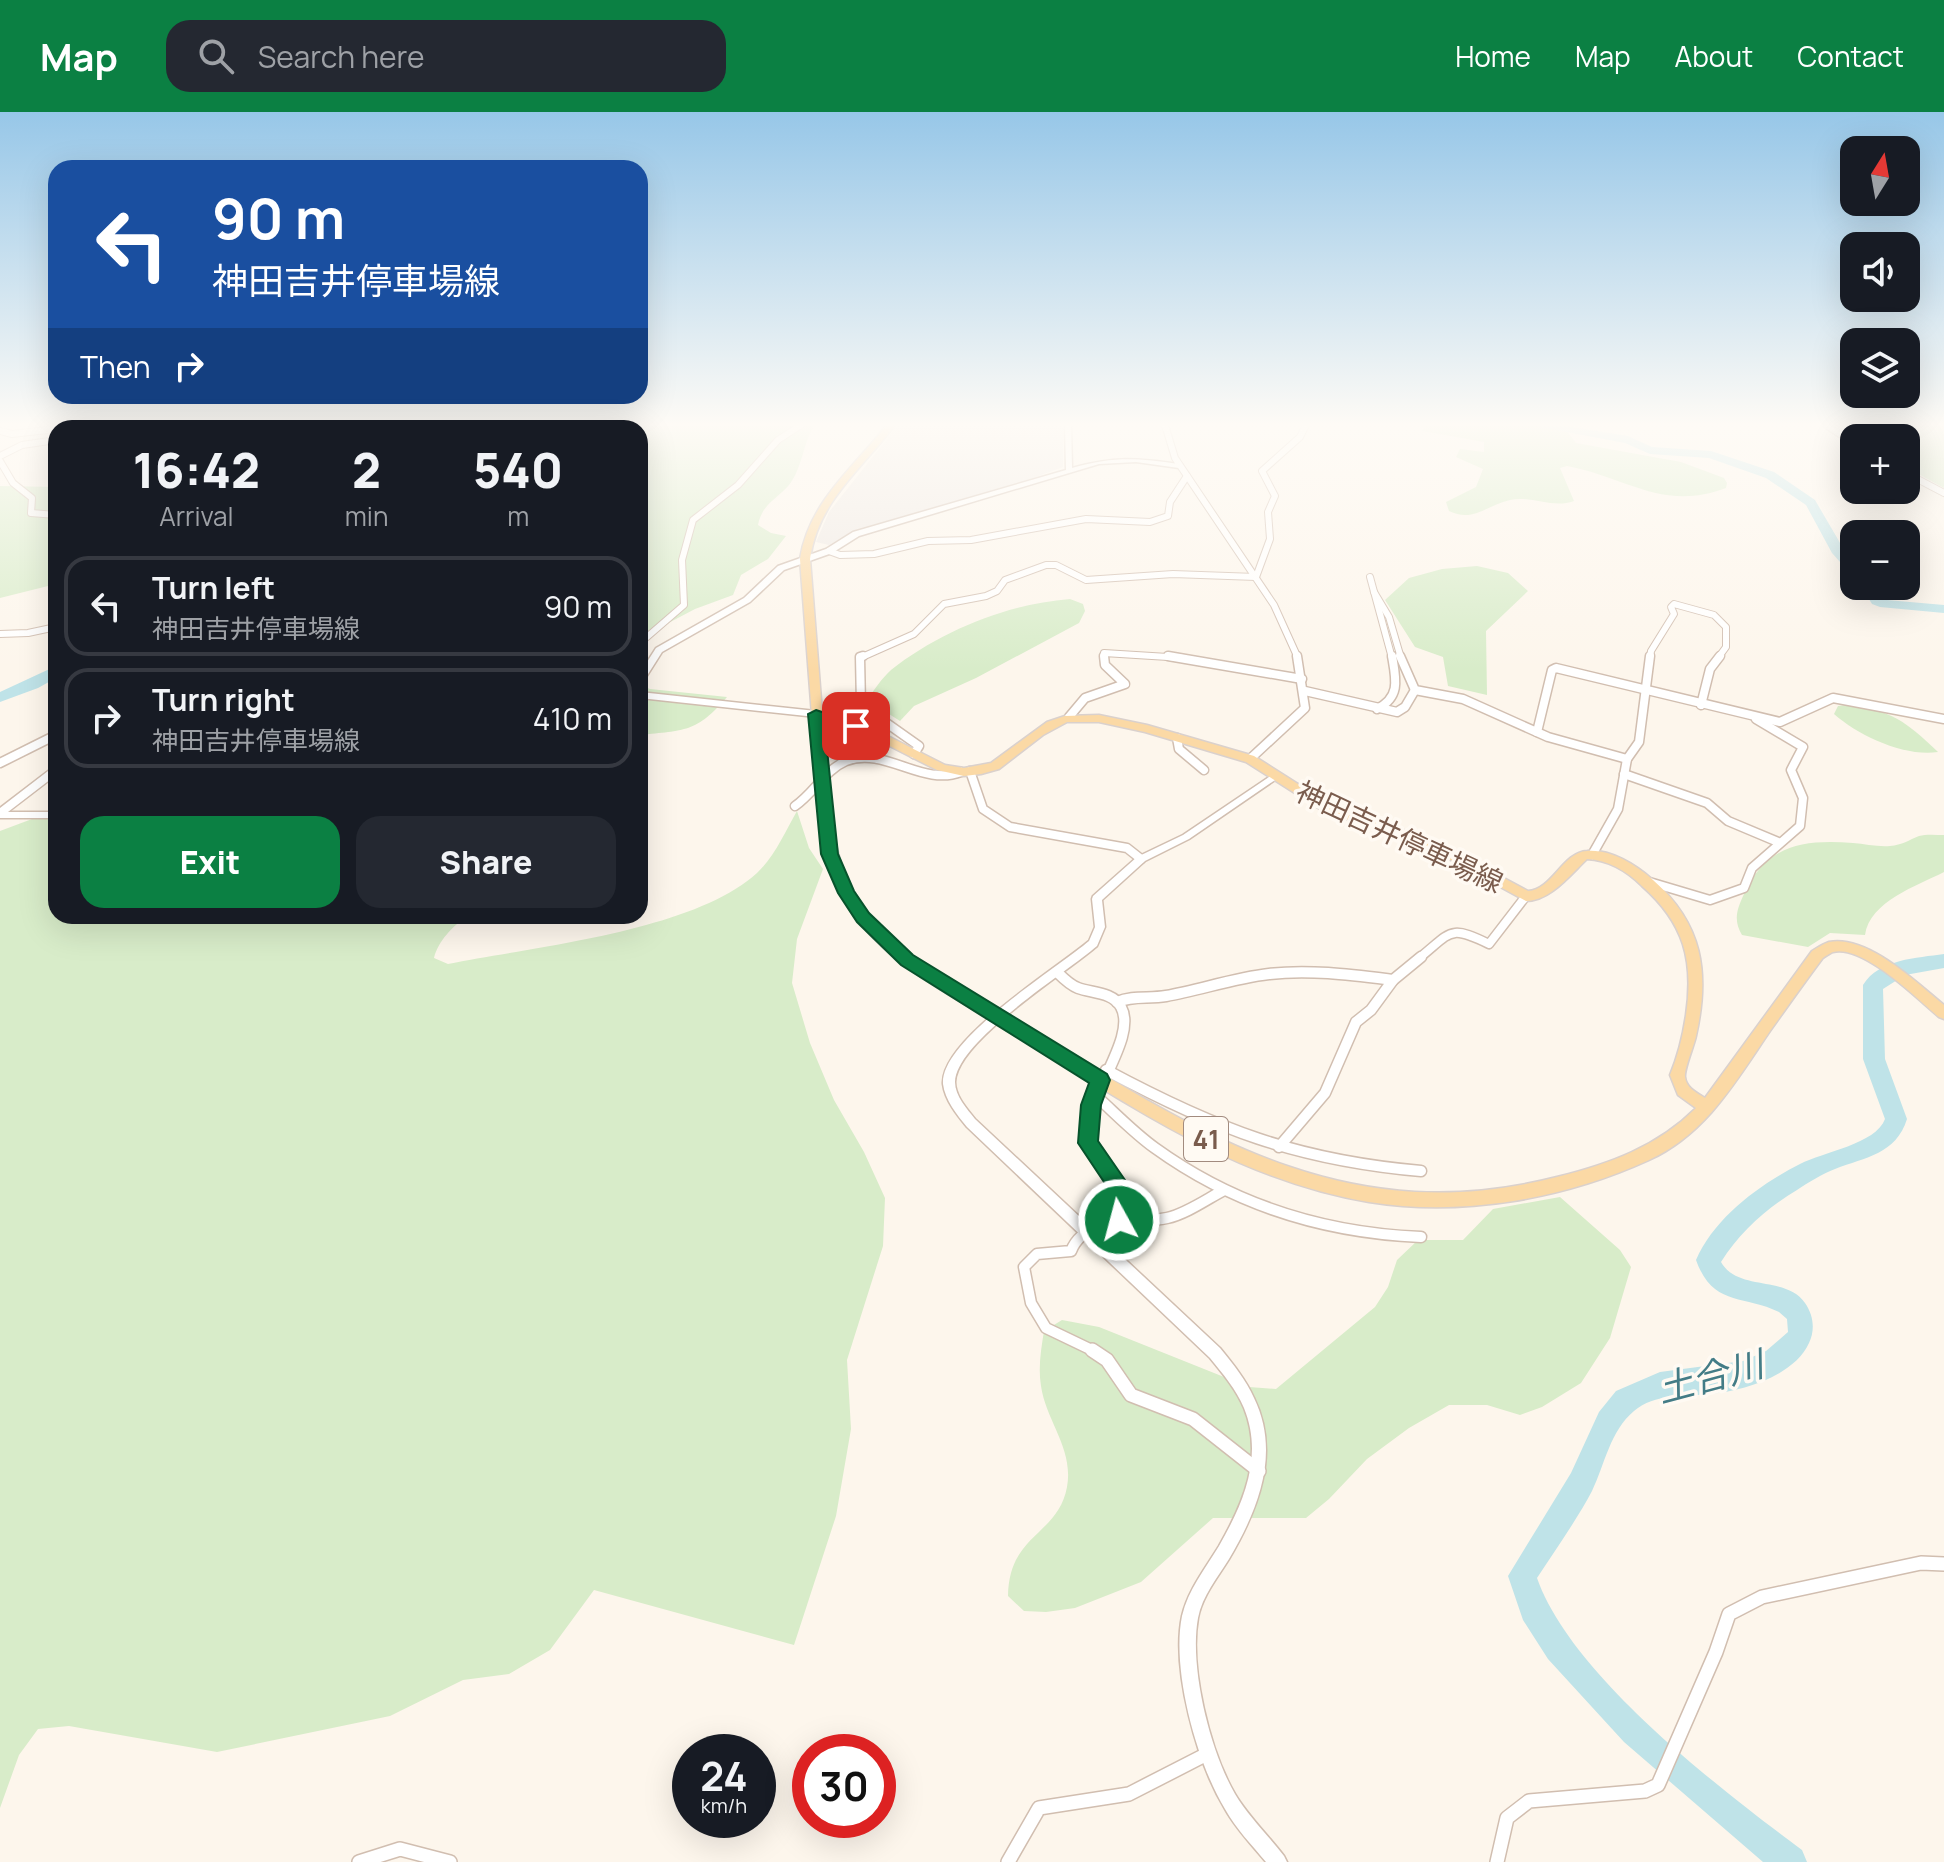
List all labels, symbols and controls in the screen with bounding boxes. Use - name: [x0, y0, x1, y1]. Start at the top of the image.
- search box: [166, 20, 726, 92]
- text: Map: [40, 30, 118, 82]
- icon: search: [194, 34, 238, 78]
- text: Search here: [258, 36, 425, 77]
- text: Home: [1455, 37, 1531, 75]
- text: Map: [1575, 37, 1631, 75]
- text: About: [1675, 37, 1753, 75]
- text: Contact: [1797, 37, 1904, 75]
- north arrow: [1840, 136, 1920, 216]
- map controls: [1840, 136, 1920, 600]
- text: 90 m: [212, 179, 345, 256]
- icon: left: [80, 192, 184, 296]
- button: sound: [1840, 232, 1920, 312]
- text: 神田吉井停車場線: [212, 256, 500, 305]
- button: layers: [1840, 328, 1920, 408]
- icon: right: [167, 344, 211, 388]
- text: Then: [80, 346, 151, 387]
- button: +: [1840, 424, 1920, 504]
- text: 16:42: [133, 437, 260, 502]
- text: 2: [352, 437, 381, 502]
- text: 540: [473, 437, 563, 502]
- text: Arrival: [159, 498, 234, 534]
- text: min: [345, 498, 388, 534]
- text: m: [507, 498, 529, 534]
- button: −: [1840, 520, 1920, 600]
- text: Turn left: [152, 567, 275, 608]
- icon: left: [84, 584, 128, 628]
- text: 90 m: [544, 586, 612, 627]
- text: 神田吉井停車場線: [152, 610, 360, 646]
- text: Turn right: [152, 679, 295, 720]
- pin: [822, 692, 890, 760]
- icon: right: [84, 696, 128, 740]
- text: 410 m: [533, 698, 612, 739]
- icon: arrive: [834, 704, 878, 748]
- text: 神田吉井停車場線: [152, 722, 360, 758]
- street label: 神田吉井停車場線: [1290, 771, 1510, 901]
- button: Exit: [80, 816, 340, 908]
- button: Share: [356, 816, 616, 908]
- road number: 41: [1184, 1117, 1228, 1161]
- position arrow: [1077, 1178, 1161, 1262]
- water label: 土合川: [1651, 1337, 1772, 1414]
- speed limit sign: 30: [792, 1734, 896, 1838]
- text: 24: [700, 1748, 748, 1803]
- text: km/h: [701, 1792, 747, 1819]

